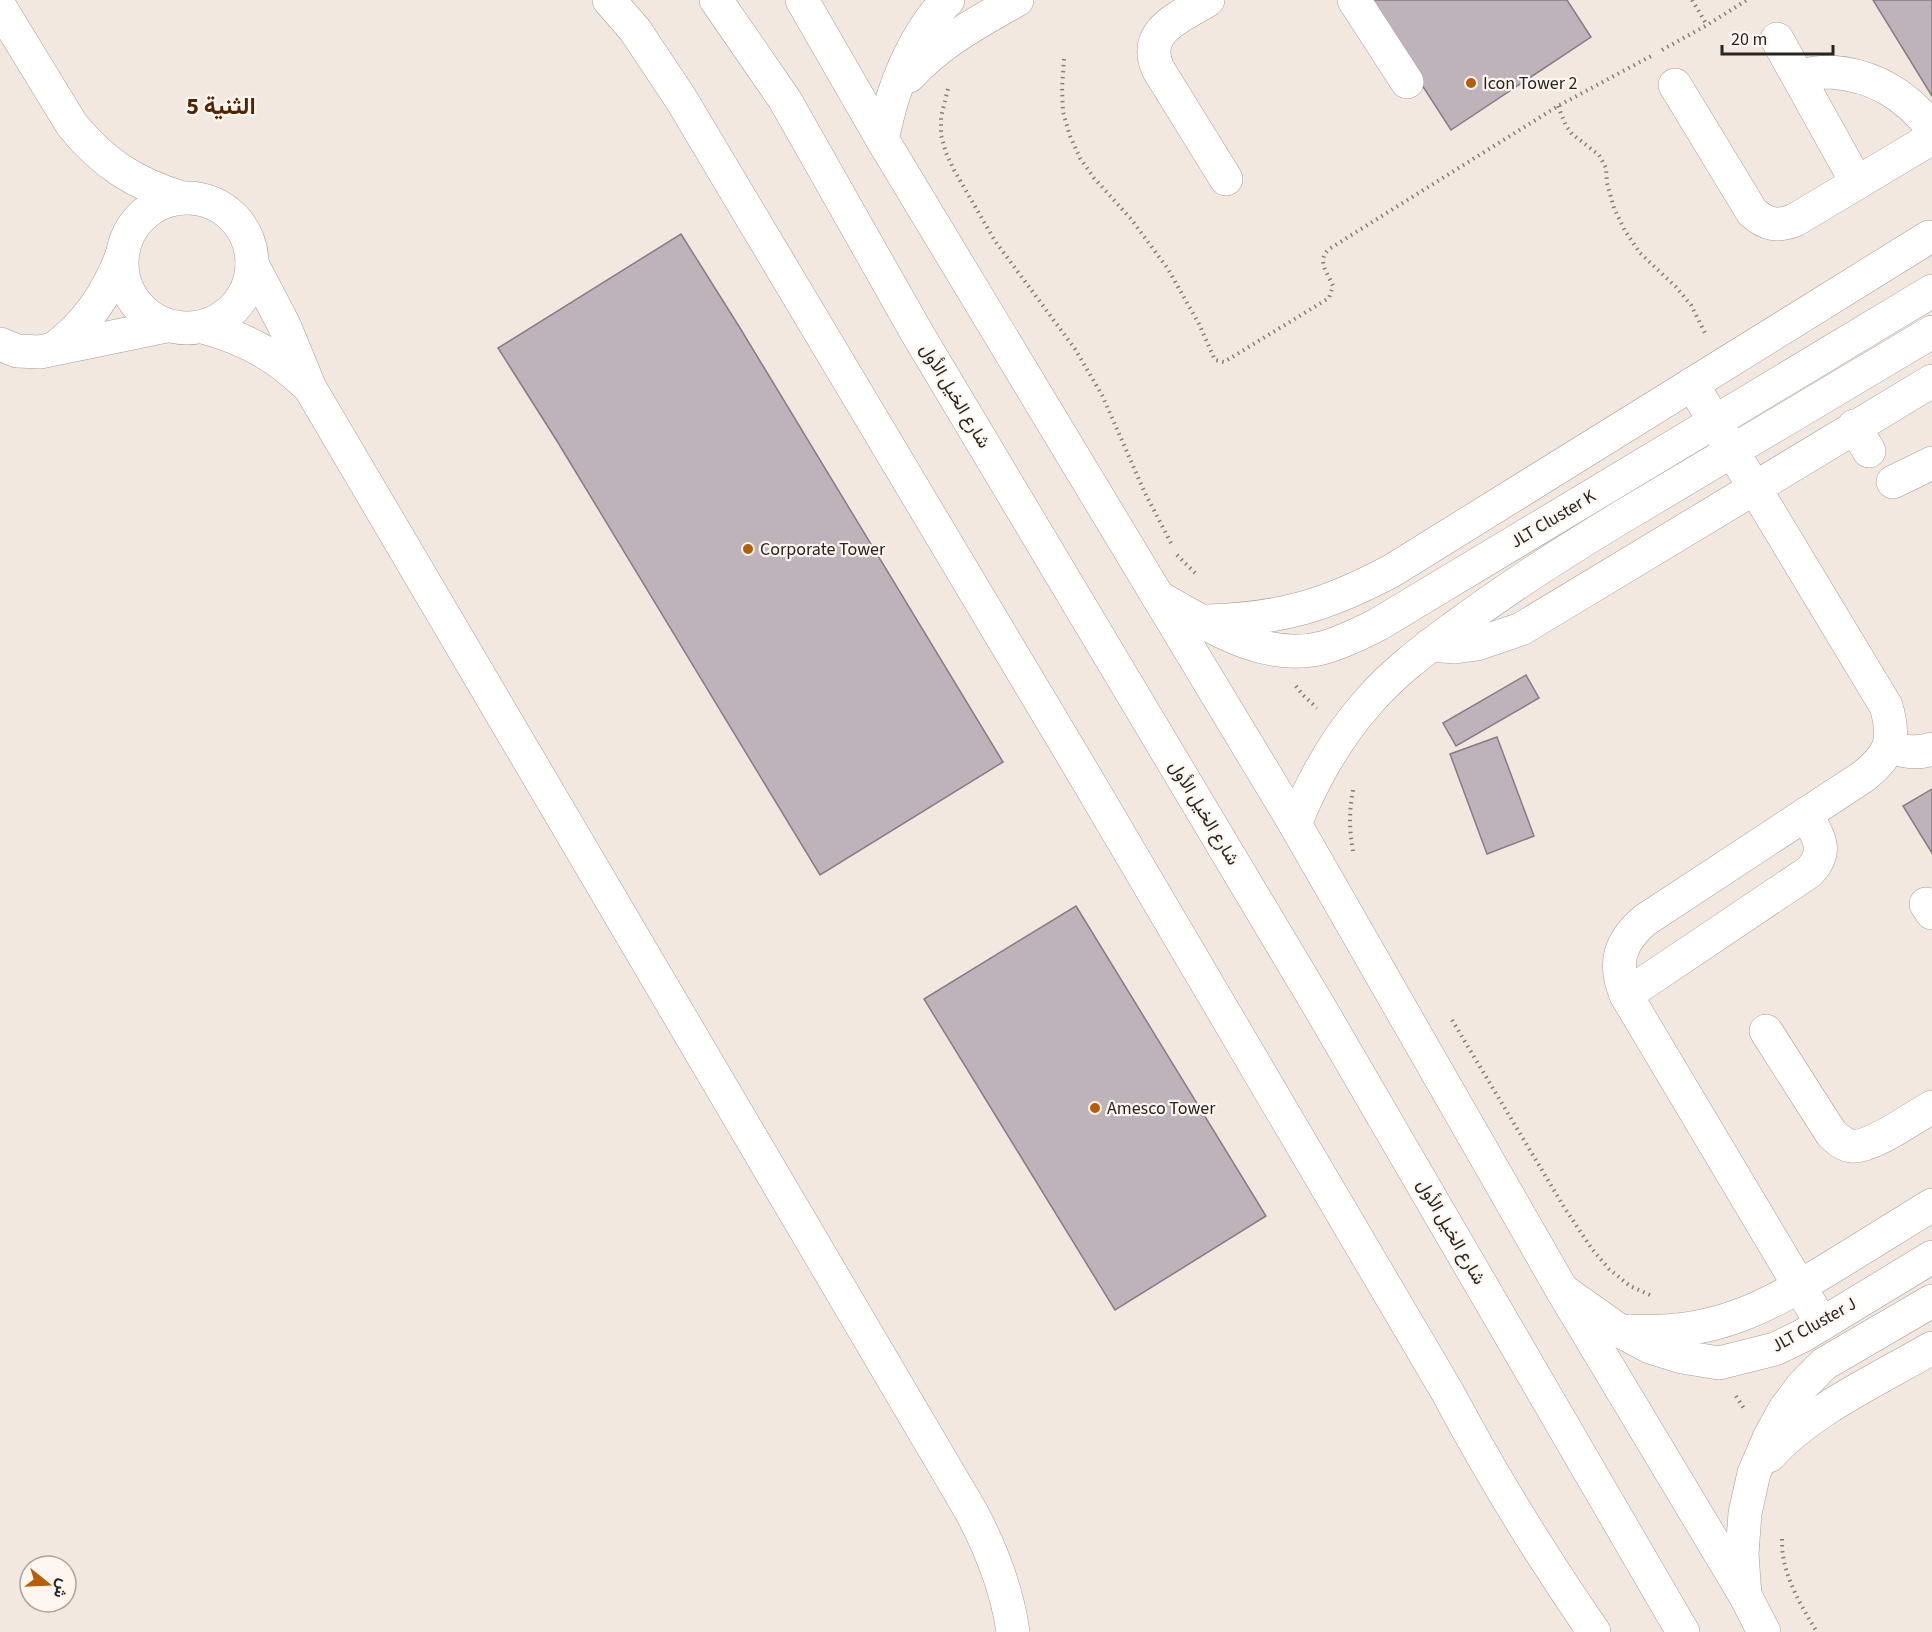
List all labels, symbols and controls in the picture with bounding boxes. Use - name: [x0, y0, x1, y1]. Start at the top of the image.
- scale bar: [1722, 18, 1833, 56]
- text: 20 m: [1731, 27, 1767, 52]
- place label: Icon Tower 2: [1483, 71, 1578, 96]
- marker: Icon Tower 2: [1464, 76, 1478, 90]
- district label: الثنية 5: [186, 89, 256, 124]
- street label: شارع الخيل الأول: [914, 339, 996, 453]
- street label: JLT Cluster K: [1506, 483, 1601, 554]
- place label: Corporate Tower: [760, 537, 886, 562]
- marker: Corporate Tower: [741, 542, 755, 556]
- street label: شارع الخيل الأول: [1163, 756, 1245, 870]
- place label: Amesco Tower: [1107, 1096, 1216, 1121]
- marker: Amesco Tower: [1088, 1101, 1102, 1115]
- street label: شارع الخيل الأول: [1411, 1175, 1491, 1289]
- street label: JLT Cluster J: [1767, 1291, 1861, 1359]
- north arrow: [18, 1554, 78, 1614]
- text: ش: [48, 1576, 75, 1601]

